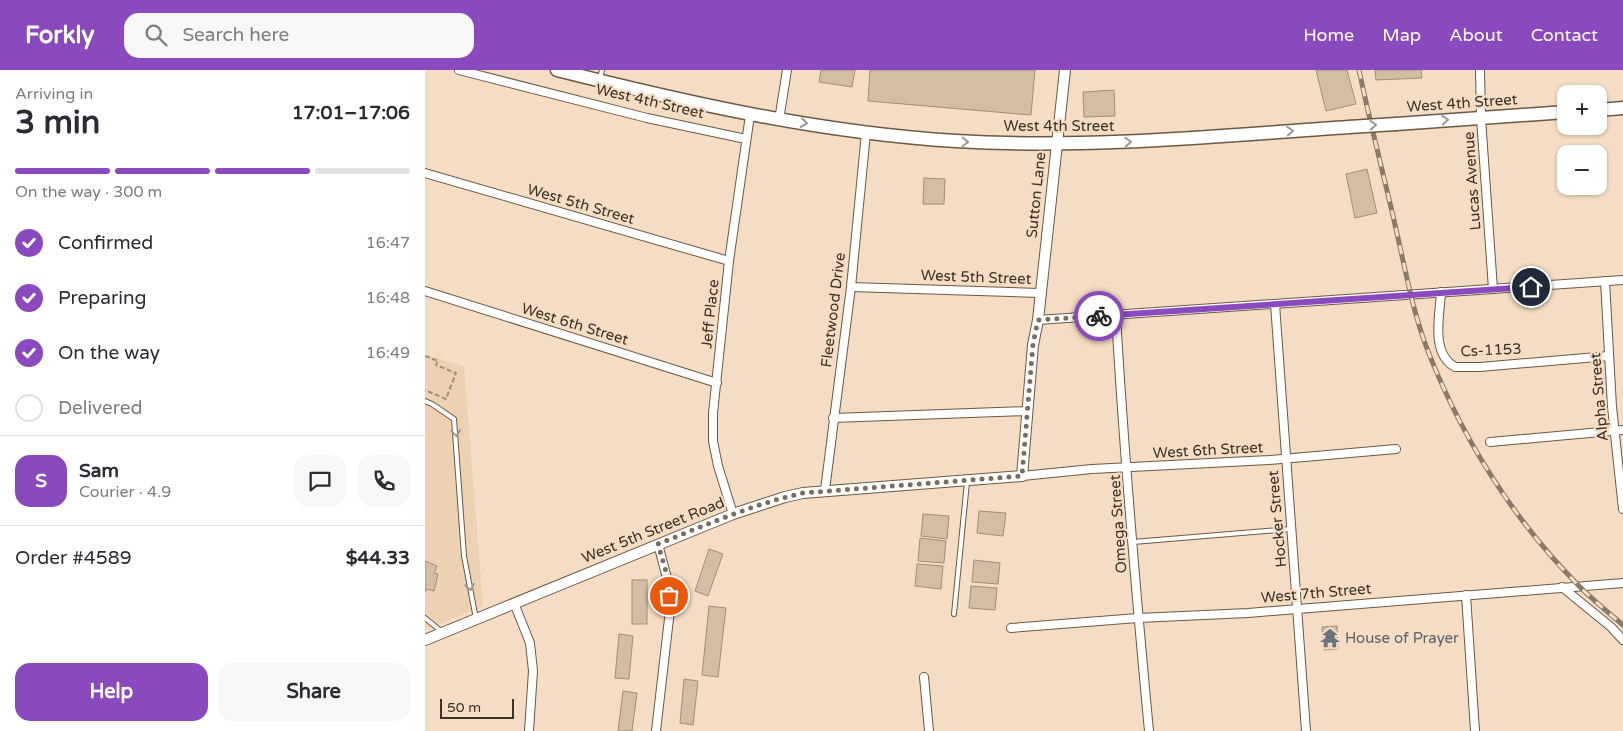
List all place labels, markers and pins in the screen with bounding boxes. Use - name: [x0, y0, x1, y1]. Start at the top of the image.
- pin: [1510, 266, 1552, 308]
- pin: [648, 575, 690, 617]
- temple icon: House of Prayer: [1319, 627, 1341, 649]
- place label: House of Prayer: [1345, 629, 1459, 647]

